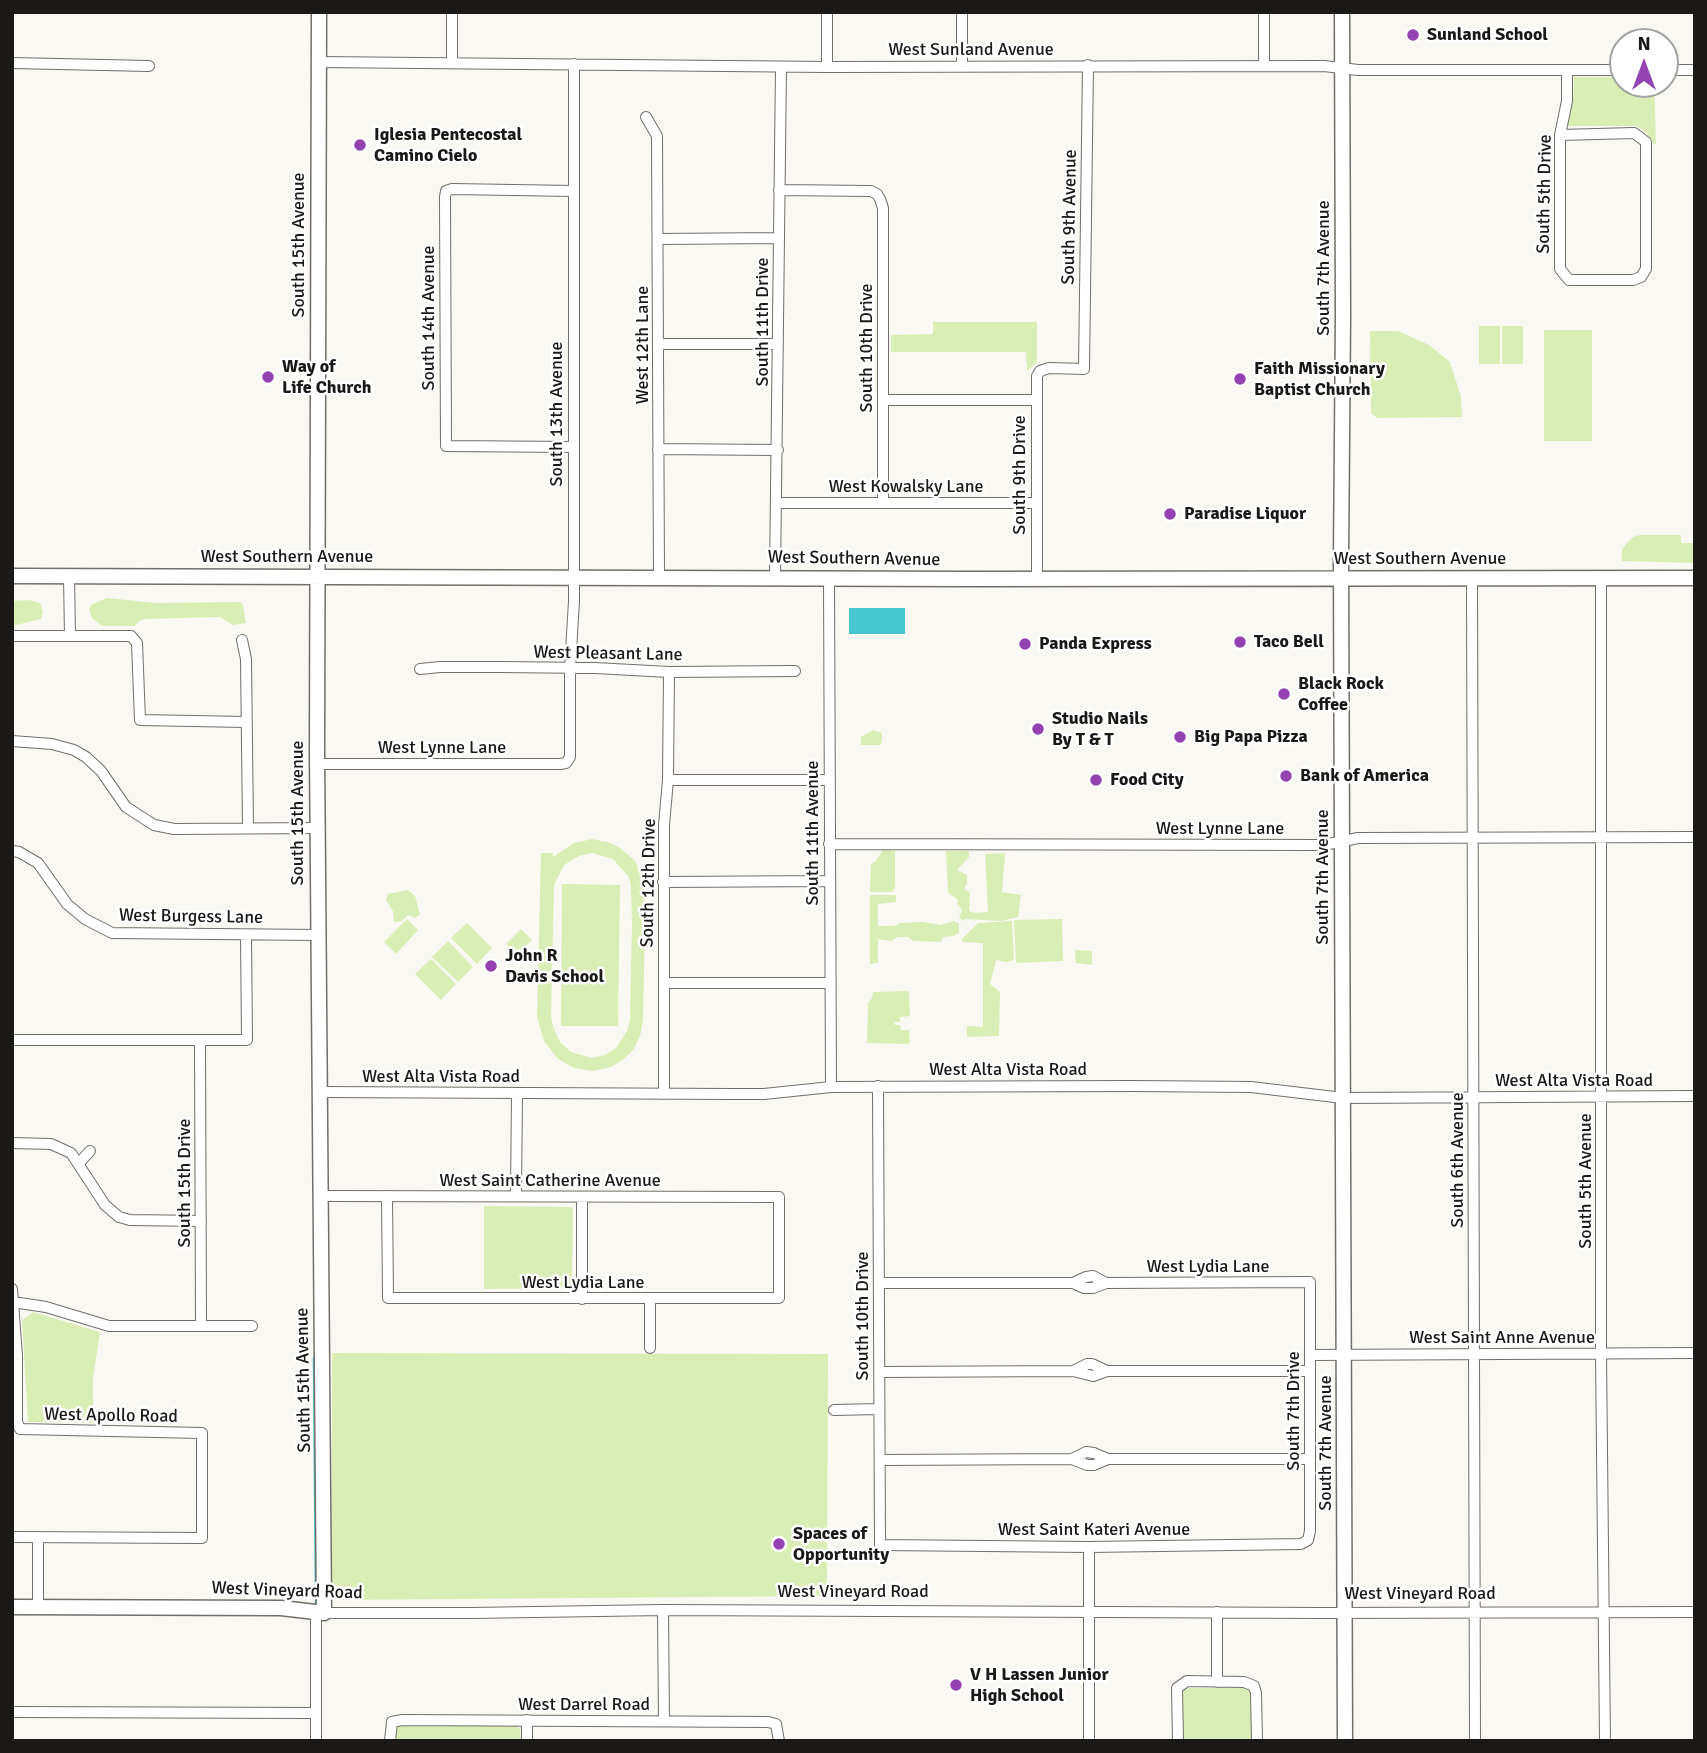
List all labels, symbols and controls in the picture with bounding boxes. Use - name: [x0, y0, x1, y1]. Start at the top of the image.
- place label: Sunland School: [1427, 24, 1548, 46]
- marker: Sunland School: [1405, 27, 1421, 43]
- north arrow: [1609, 28, 1679, 98]
- text: N: [1637, 32, 1651, 56]
- street label: West Sunland Avenue: [888, 39, 1054, 61]
- place label: Iglesia Pentecostal Camino Cielo: [374, 124, 522, 166]
- street label: South 5th Drive: [1533, 134, 1557, 254]
- marker: Iglesia Pentecostal Camino Cielo: [352, 137, 368, 153]
- street label: South 9th Avenue: [1058, 149, 1082, 285]
- street label: South 15th Avenue: [288, 172, 310, 318]
- street label: South 7th Avenue: [1313, 200, 1335, 336]
- street label: South 14th Avenue: [418, 245, 440, 391]
- street label: South 11th Drive: [752, 257, 774, 387]
- street label: South 10th Drive: [856, 283, 878, 413]
- street label: West 12th Lane: [632, 286, 654, 404]
- street label: South 13th Avenue: [546, 341, 568, 487]
- place label: Way of Life Church: [282, 356, 372, 398]
- place label: Faith Missionary Baptist Church: [1254, 358, 1385, 400]
- marker: Way of Life Church: [260, 369, 276, 385]
- marker: Faith Missionary Baptist Church: [1232, 371, 1248, 387]
- street label: South 9th Drive: [1009, 415, 1031, 535]
- street label: West Kowalsky Lane: [828, 476, 984, 498]
- place label: Paradise Liquor: [1184, 503, 1306, 525]
- marker: Paradise Liquor: [1162, 506, 1178, 522]
- street label: West Southern Avenue: [201, 546, 373, 568]
- street label: West Southern Avenue: [767, 547, 941, 571]
- street label: West Southern Avenue: [1334, 548, 1506, 570]
- place label: Taco Bell: [1254, 631, 1324, 653]
- place label: Panda Express: [1039, 633, 1152, 655]
- marker: Taco Bell: [1232, 634, 1248, 650]
- marker: Panda Express: [1017, 636, 1033, 652]
- street label: West Pleasant Lane: [533, 642, 683, 666]
- place label: Black Rock Coffee: [1298, 673, 1384, 716]
- marker: Black Rock Coffee: [1276, 686, 1292, 702]
- place label: Studio Nails By T & T: [1052, 708, 1148, 750]
- marker: Studio Nails By T & T: [1030, 721, 1046, 737]
- place label: Big Papa Pizza: [1194, 726, 1308, 748]
- marker: Big Papa Pizza: [1172, 729, 1188, 745]
- street label: West Lynne Lane: [378, 737, 506, 759]
- street label: South 15th Avenue: [287, 740, 309, 886]
- street label: South 11th Avenue: [802, 760, 824, 906]
- place label: Bank of America: [1300, 765, 1429, 787]
- marker: Bank of America: [1278, 768, 1294, 784]
- place label: Food City: [1110, 769, 1184, 791]
- marker: Food City: [1088, 772, 1104, 788]
- street label: South 7th Avenue: [1312, 809, 1334, 945]
- street label: South 12th Drive: [637, 818, 661, 948]
- street label: West Lynne Lane: [1156, 818, 1284, 840]
- street label: West Burgess Lane: [119, 905, 263, 929]
- place label: John R Davis School: [505, 945, 604, 988]
- marker: John R Davis School: [483, 958, 499, 974]
- street label: West Alta Vista Road: [929, 1059, 1087, 1081]
- street label: West Alta Vista Road: [362, 1066, 520, 1088]
- street label: West Alta Vista Road: [1495, 1070, 1653, 1092]
- street label: South 6th Avenue: [1447, 1092, 1469, 1228]
- street label: South 5th Avenue: [1575, 1113, 1597, 1249]
- street label: South 15th Drive: [174, 1118, 196, 1248]
- street label: West Saint Catherine Avenue: [439, 1170, 661, 1192]
- street label: South 10th Drive: [852, 1251, 874, 1381]
- street label: West Lydia Lane: [1146, 1256, 1270, 1278]
- street label: West Lydia Lane: [521, 1272, 645, 1294]
- street label: South 15th Avenue: [292, 1307, 316, 1453]
- street label: West Saint Anne Avenue: [1409, 1327, 1595, 1349]
- street label: South 7th Drive: [1283, 1351, 1305, 1471]
- street label: South 7th Avenue: [1315, 1375, 1337, 1511]
- street label: West Apollo Road: [44, 1404, 178, 1428]
- street label: West Saint Kateri Avenue: [998, 1519, 1190, 1541]
- place label: Spaces of Opportunity: [793, 1523, 889, 1566]
- marker: Spaces of Opportunity: [771, 1536, 787, 1552]
- street label: West Vineyard Road: [211, 1578, 363, 1604]
- street label: West Vineyard Road: [777, 1581, 929, 1603]
- street label: West Vineyard Road: [1344, 1583, 1496, 1605]
- place label: V H Lassen Junior High School: [970, 1664, 1109, 1706]
- marker: V H Lassen Junior High School: [948, 1677, 964, 1693]
- street label: West Darrel Road: [518, 1694, 650, 1716]

